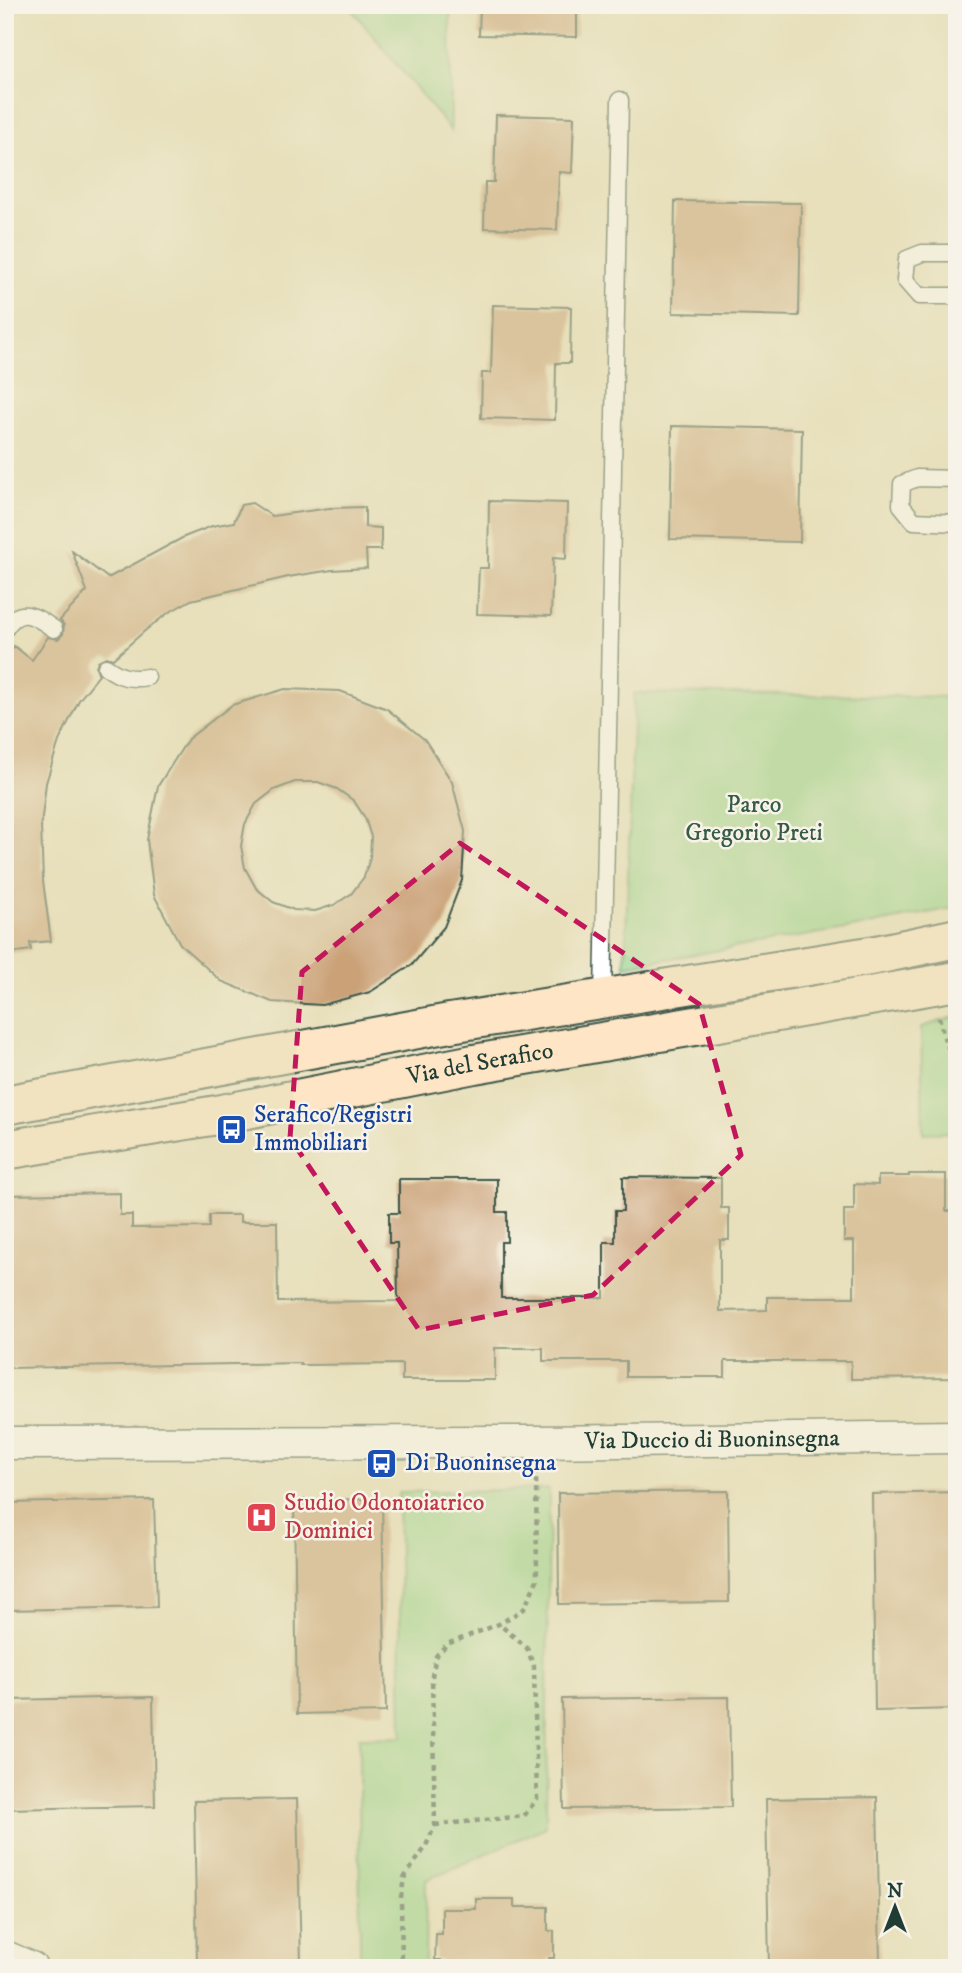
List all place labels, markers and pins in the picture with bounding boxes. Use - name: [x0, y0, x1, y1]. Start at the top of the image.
- place label: Serafico/Registri Immobiliari: [254, 1100, 412, 1158]
- bus stop icon: Serafico/Registri Immobiliari: [214, 1112, 248, 1146]
- bus stop icon: Di Buoninsegna: [365, 1446, 399, 1480]
- place label: Di Buoninsegna: [405, 1448, 557, 1478]
- place label: Studio Odontoiatrico Dominici: [284, 1488, 484, 1546]
- hospital icon: Studio Odontoiatrico Dominici: [244, 1500, 278, 1534]

